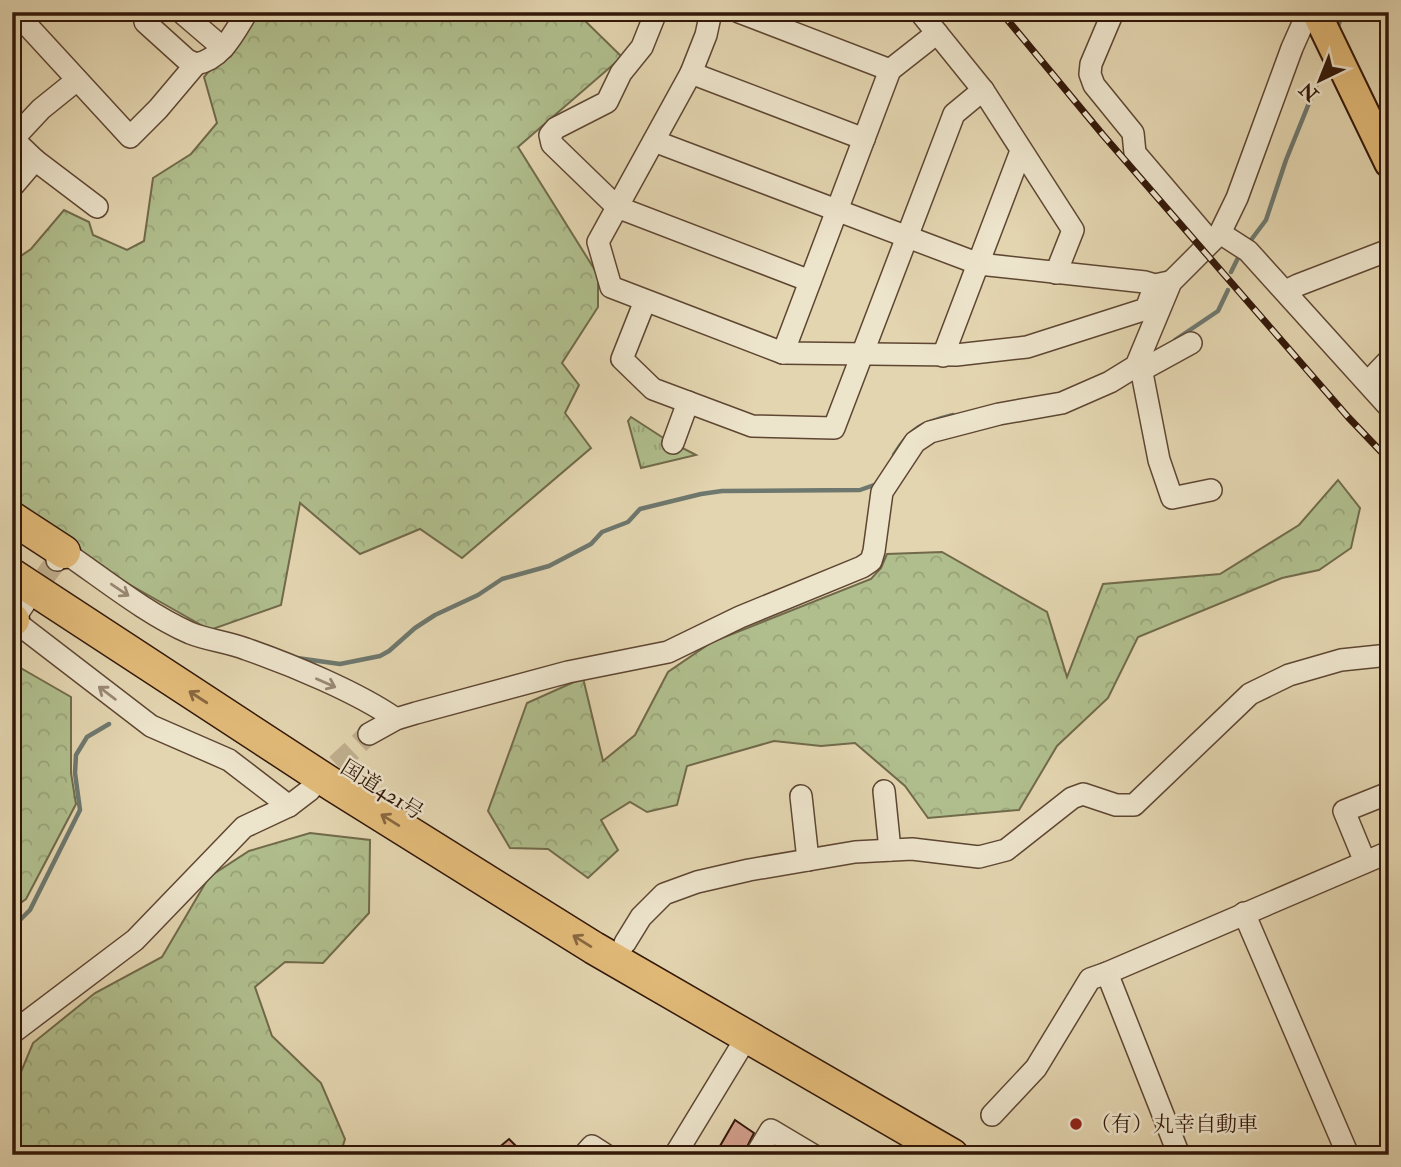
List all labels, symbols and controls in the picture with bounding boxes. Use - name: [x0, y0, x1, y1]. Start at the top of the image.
- north arrow: [1286, 46, 1356, 116]
- text: N: [1294, 76, 1324, 107]
- one-way arrow: [110, 583, 129, 597]
- one-way arrow: [315, 677, 337, 690]
- one-way arrow: [98, 686, 117, 701]
- one-way arrow: [189, 690, 209, 704]
- street label: 国道421号: [336, 754, 428, 826]
- one-way arrow: [380, 813, 400, 827]
- one-way arrow: [573, 933, 593, 947]
- place label: （有）丸幸自動車: [1090, 1111, 1258, 1138]
- marker: （有）丸幸自動車: [1068, 1116, 1084, 1132]

